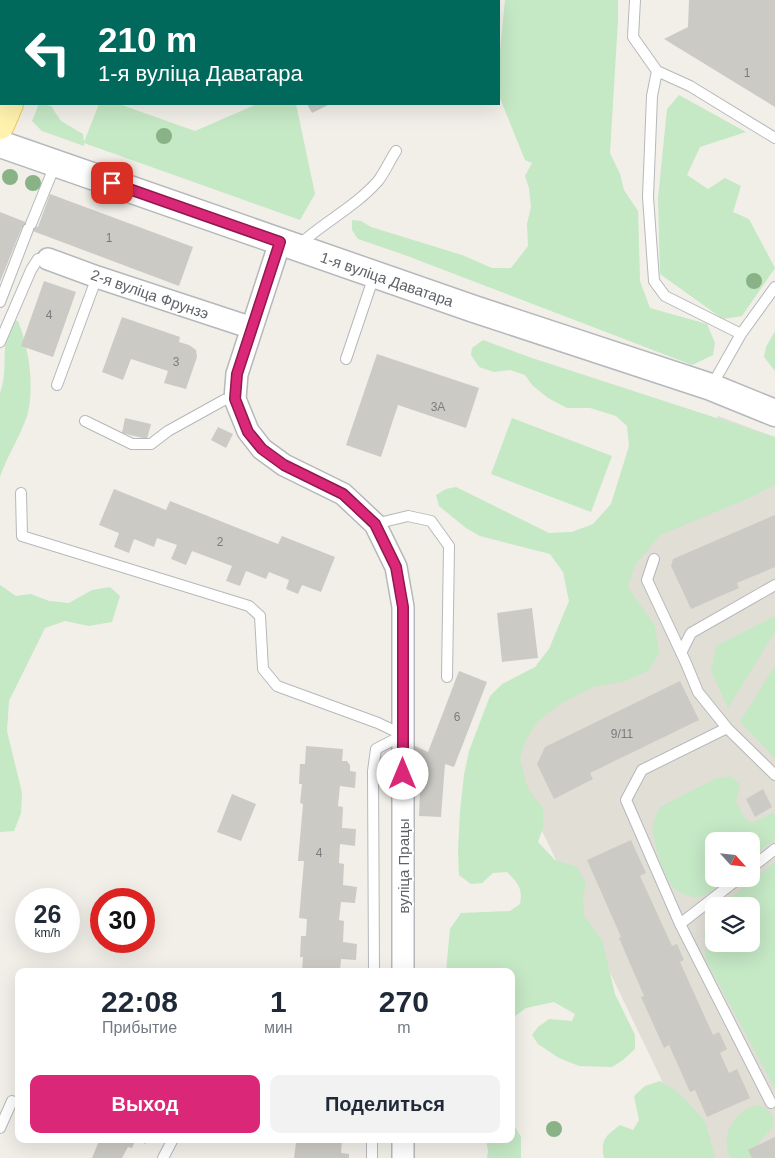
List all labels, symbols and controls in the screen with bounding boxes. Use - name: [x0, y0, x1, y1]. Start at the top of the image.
- icon: left: [15, 20, 80, 85]
- text: 210 m: [98, 20, 197, 59]
- text: 1-я вуліца Даватара: [98, 61, 303, 86]
- house number: 1: [744, 66, 751, 80]
- pin: [91, 162, 133, 204]
- icon: arrive: [98, 169, 126, 197]
- house number: 1: [106, 231, 113, 245]
- street label: 1-я вуліца Даватара: [318, 248, 456, 310]
- street label: 2-я вуліца Фрунзэ: [89, 266, 211, 322]
- house number: 4: [46, 308, 53, 322]
- house number: 3: [173, 355, 180, 369]
- house number: 3А: [431, 400, 445, 414]
- house number: 2: [217, 535, 224, 549]
- house number: 6: [454, 710, 461, 724]
- house number: 9/11: [611, 727, 634, 741]
- position arrow: [376, 747, 428, 799]
- street label: вуліца Працы: [395, 819, 412, 913]
- north arrow: [705, 832, 760, 888]
- map controls: [705, 832, 760, 952]
- house number: 4: [316, 846, 323, 860]
- speed limit sign: 30: [90, 888, 155, 953]
- button: layers: [705, 897, 760, 952]
- text: 26: [34, 900, 61, 928]
- text: km/h: [34, 926, 61, 940]
- text: 22:08: [101, 985, 178, 1018]
- text: 1: [270, 985, 287, 1018]
- text: 270: [379, 985, 429, 1018]
- text: Прибытие: [102, 1019, 177, 1036]
- text: мин: [264, 1019, 293, 1036]
- text: m: [397, 1019, 410, 1036]
- button: Выход: [30, 1075, 260, 1133]
- button: Поделиться: [270, 1075, 500, 1133]

